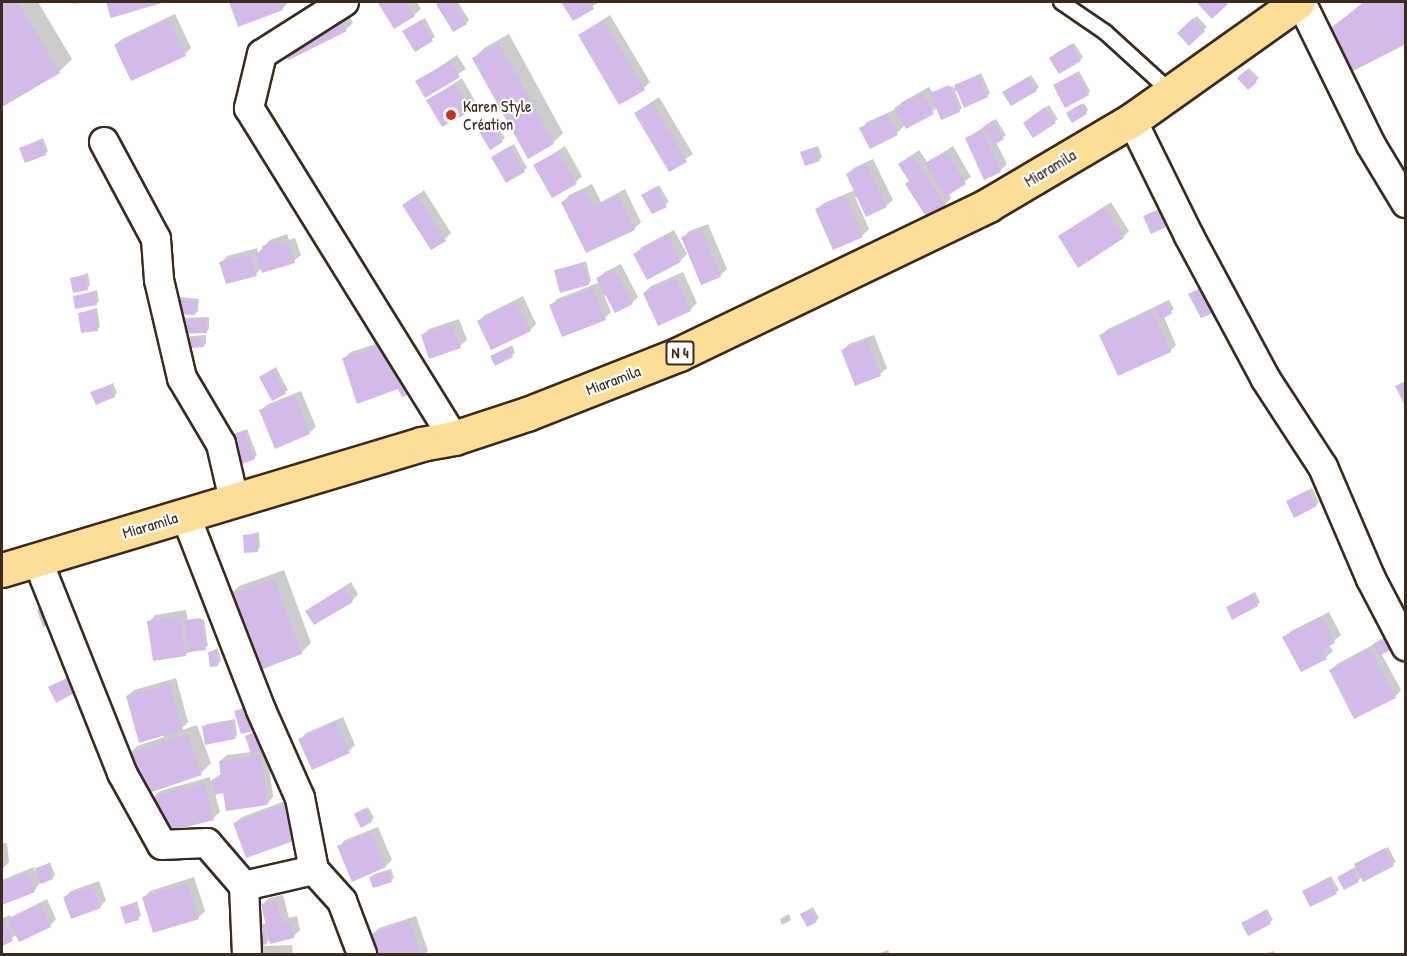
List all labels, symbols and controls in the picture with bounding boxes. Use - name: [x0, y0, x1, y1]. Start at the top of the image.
- place label: Karen Style Création: [463, 96, 531, 134]
- marker: Karen Style Création: [444, 108, 458, 122]
- street label: Miaramila: [1021, 145, 1079, 191]
- road number: N 4: [665, 341, 695, 365]
- street label: Miaramila: [583, 361, 643, 399]
- street label: Miaramila: [120, 508, 180, 542]

